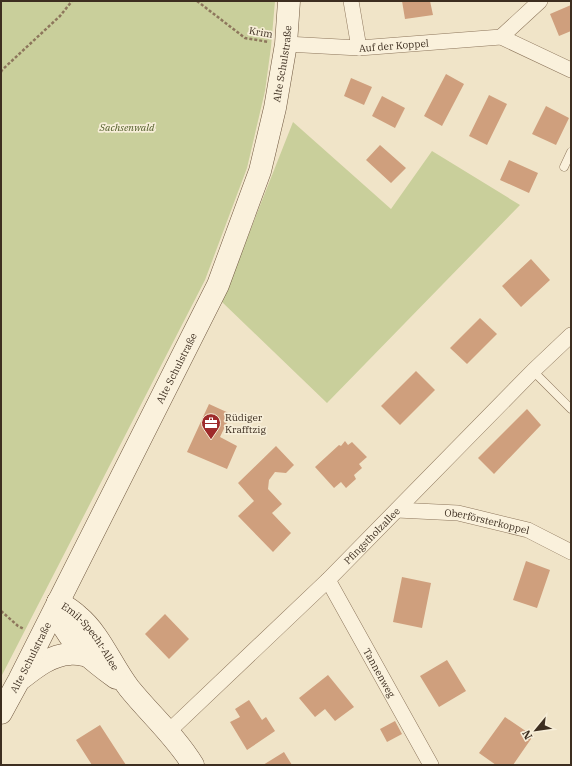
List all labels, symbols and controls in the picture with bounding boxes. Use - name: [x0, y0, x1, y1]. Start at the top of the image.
- street label: Krim: [248, 24, 274, 41]
- street label: Alte Schulstraße: [270, 25, 294, 103]
- street label: Auf der Koppel: [358, 37, 429, 55]
- park label: Sachsenwald: [98, 121, 155, 134]
- street label: Alte Schulstraße: [153, 331, 200, 406]
- place label: Rüdiger Krafftzig: [225, 411, 266, 436]
- office icon: Rüdiger Krafftzig: [200, 412, 222, 440]
- street label: Pfingstholzallee: [341, 505, 403, 567]
- street label: Oberförsterkoppel: [444, 506, 531, 537]
- street label: Emil-Specht-Allee: [59, 600, 122, 673]
- street label: Alte Schulstraße: [7, 620, 54, 695]
- street label: Tannenweg: [360, 646, 398, 700]
- north arrow: [516, 710, 556, 750]
- text: N: [519, 727, 535, 742]

